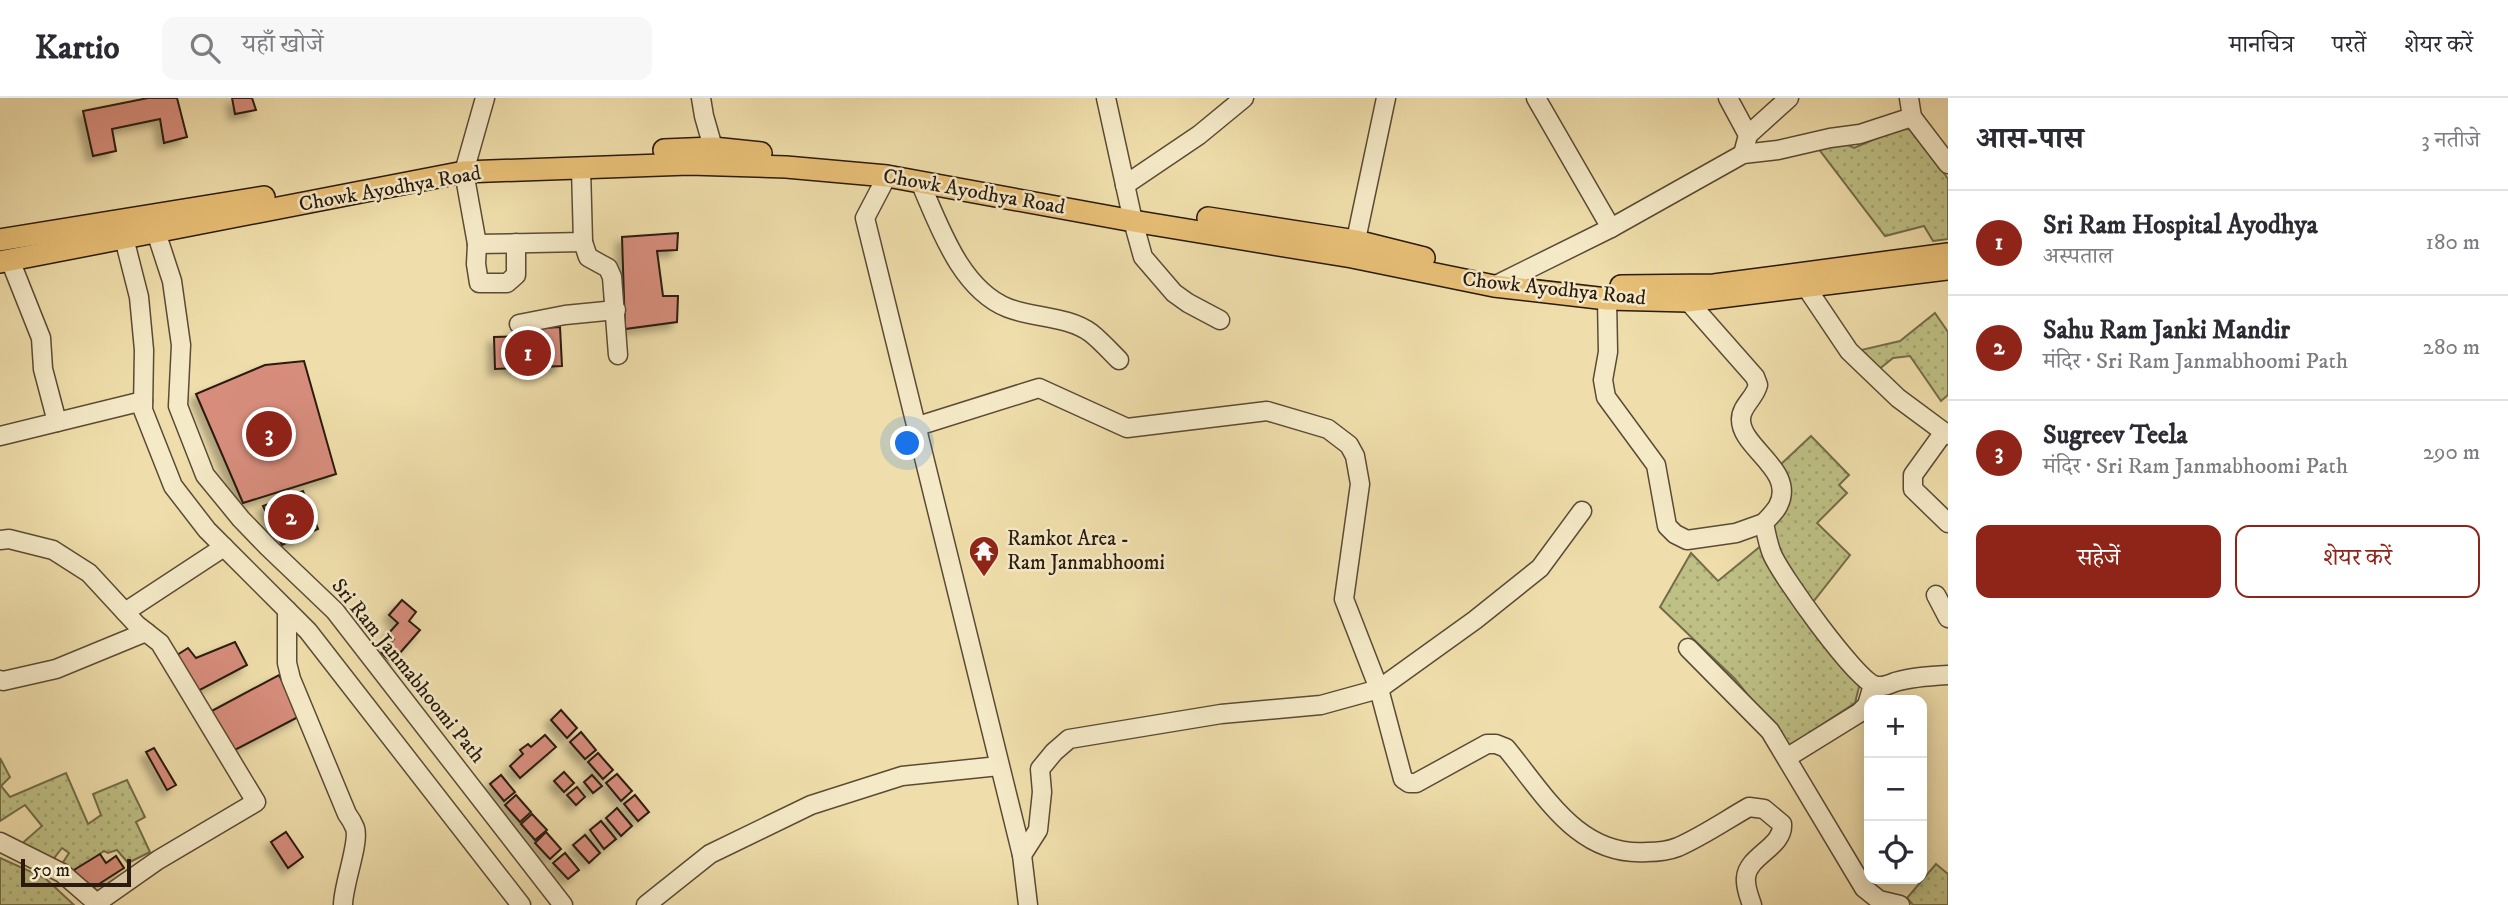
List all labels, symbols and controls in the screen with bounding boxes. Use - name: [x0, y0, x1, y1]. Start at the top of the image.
- search box: [162, 17, 652, 80]
- text: Kartio: [35, 28, 120, 69]
- text: यहाँ खोजें: [242, 28, 323, 61]
- icon: search: [186, 29, 224, 67]
- text: मानचित्र: [2229, 30, 2294, 60]
- text: परतें: [2332, 30, 2366, 60]
- text: शेयर करें: [2404, 30, 2473, 60]
- text: आस-पास: [1976, 121, 2084, 158]
- text: 3 नतीजे: [2421, 126, 2480, 155]
- street label: Chowk Ayodhya Road: [297, 160, 484, 218]
- street label: Chowk Ayodhya Road: [881, 163, 1068, 221]
- text: Sri Ram Hospital Ayodhya: [2043, 209, 2318, 242]
- text: 1: [1995, 228, 2003, 257]
- text: 180 m: [2425, 228, 2480, 257]
- text: अस्पताल: [2043, 242, 2113, 271]
- street label: Chowk Ayodhya Road: [1461, 266, 1648, 312]
- text: Sahu Ram Janki Mandir: [2043, 314, 2290, 347]
- pin: 1: [505, 327, 551, 379]
- text: 2: [1993, 333, 2005, 362]
- text: 280 m: [2423, 333, 2480, 362]
- text: मंदिर · Sri Ram Janmabhoomi Path: [2043, 347, 2348, 376]
- pin: 3: [246, 408, 292, 460]
- text: Sugreev Teela: [2043, 419, 2188, 452]
- your location: [890, 426, 924, 460]
- text: 3: [1995, 438, 2003, 467]
- text: 290 m: [2423, 438, 2480, 467]
- text: मंदिर · Sri Ram Janmabhoomi Path: [2043, 452, 2348, 481]
- pin: 2: [268, 491, 314, 543]
- button: सहेजें: [1976, 525, 2221, 598]
- button: शेयर करें: [2235, 525, 2480, 598]
- place label: Ramkot Area - Ram Janmabhoomi: [1007, 526, 1165, 576]
- temple icon: Ramkot Area - Ram Janmabhoomi: [967, 534, 1001, 578]
- street label: Sri Ram Janmabhoomi Path: [326, 573, 490, 769]
- map controls: [1864, 695, 1927, 884]
- button: +: [1864, 695, 1927, 758]
- button: −: [1864, 758, 1927, 821]
- button: locate: [1864, 821, 1927, 884]
- scale bar: [21, 856, 131, 888]
- text: 50 m: [32, 859, 70, 882]

